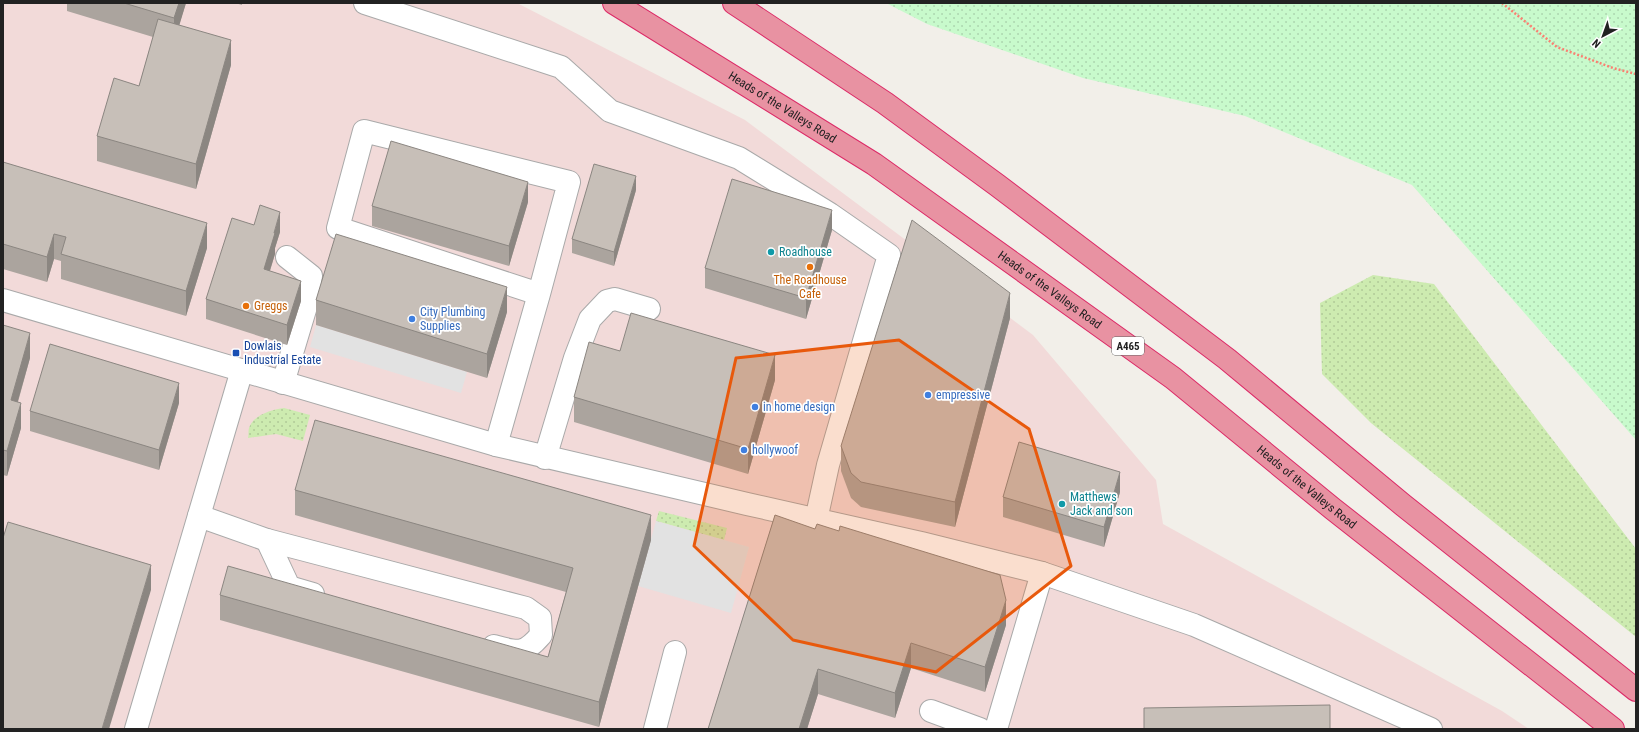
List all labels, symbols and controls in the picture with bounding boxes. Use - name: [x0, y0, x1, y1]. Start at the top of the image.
- north arrow: [1583, 16, 1623, 56]
- text: N: [1590, 36, 1604, 50]
- street label: Heads of the Valleys Road: [726, 69, 839, 146]
- place label: Roadhouse: [779, 245, 832, 259]
- marker: Roadhouse: [766, 247, 776, 257]
- street label: Heads of the Valleys Road: [995, 248, 1104, 332]
- marker: The Roadhouse Cafe: [805, 262, 815, 272]
- place label: The Roadhouse Cafe: [773, 273, 847, 301]
- place label: Greggs: [254, 299, 288, 313]
- marker: Greggs: [241, 301, 251, 311]
- place label: City Plumbing Supplies: [420, 305, 486, 333]
- marker: City Plumbing Supplies: [407, 314, 417, 324]
- road number: A465: [1112, 337, 1144, 355]
- place label: Dowlais Industrial Estate: [244, 339, 322, 367]
- marker: Dowlais Industrial Estate: [231, 348, 241, 358]
- place label: empressive: [936, 388, 991, 402]
- marker: empressive: [923, 390, 933, 400]
- place label: in home design: [763, 400, 835, 414]
- marker: in home design: [750, 402, 760, 412]
- place label: hollywoof: [752, 443, 798, 457]
- street label: Heads of the Valleys Road: [1254, 443, 1359, 532]
- marker: hollywoof: [739, 445, 749, 455]
- place label: Matthews Jack and son: [1070, 490, 1133, 518]
- marker: Matthews Jack and son: [1057, 499, 1067, 509]

